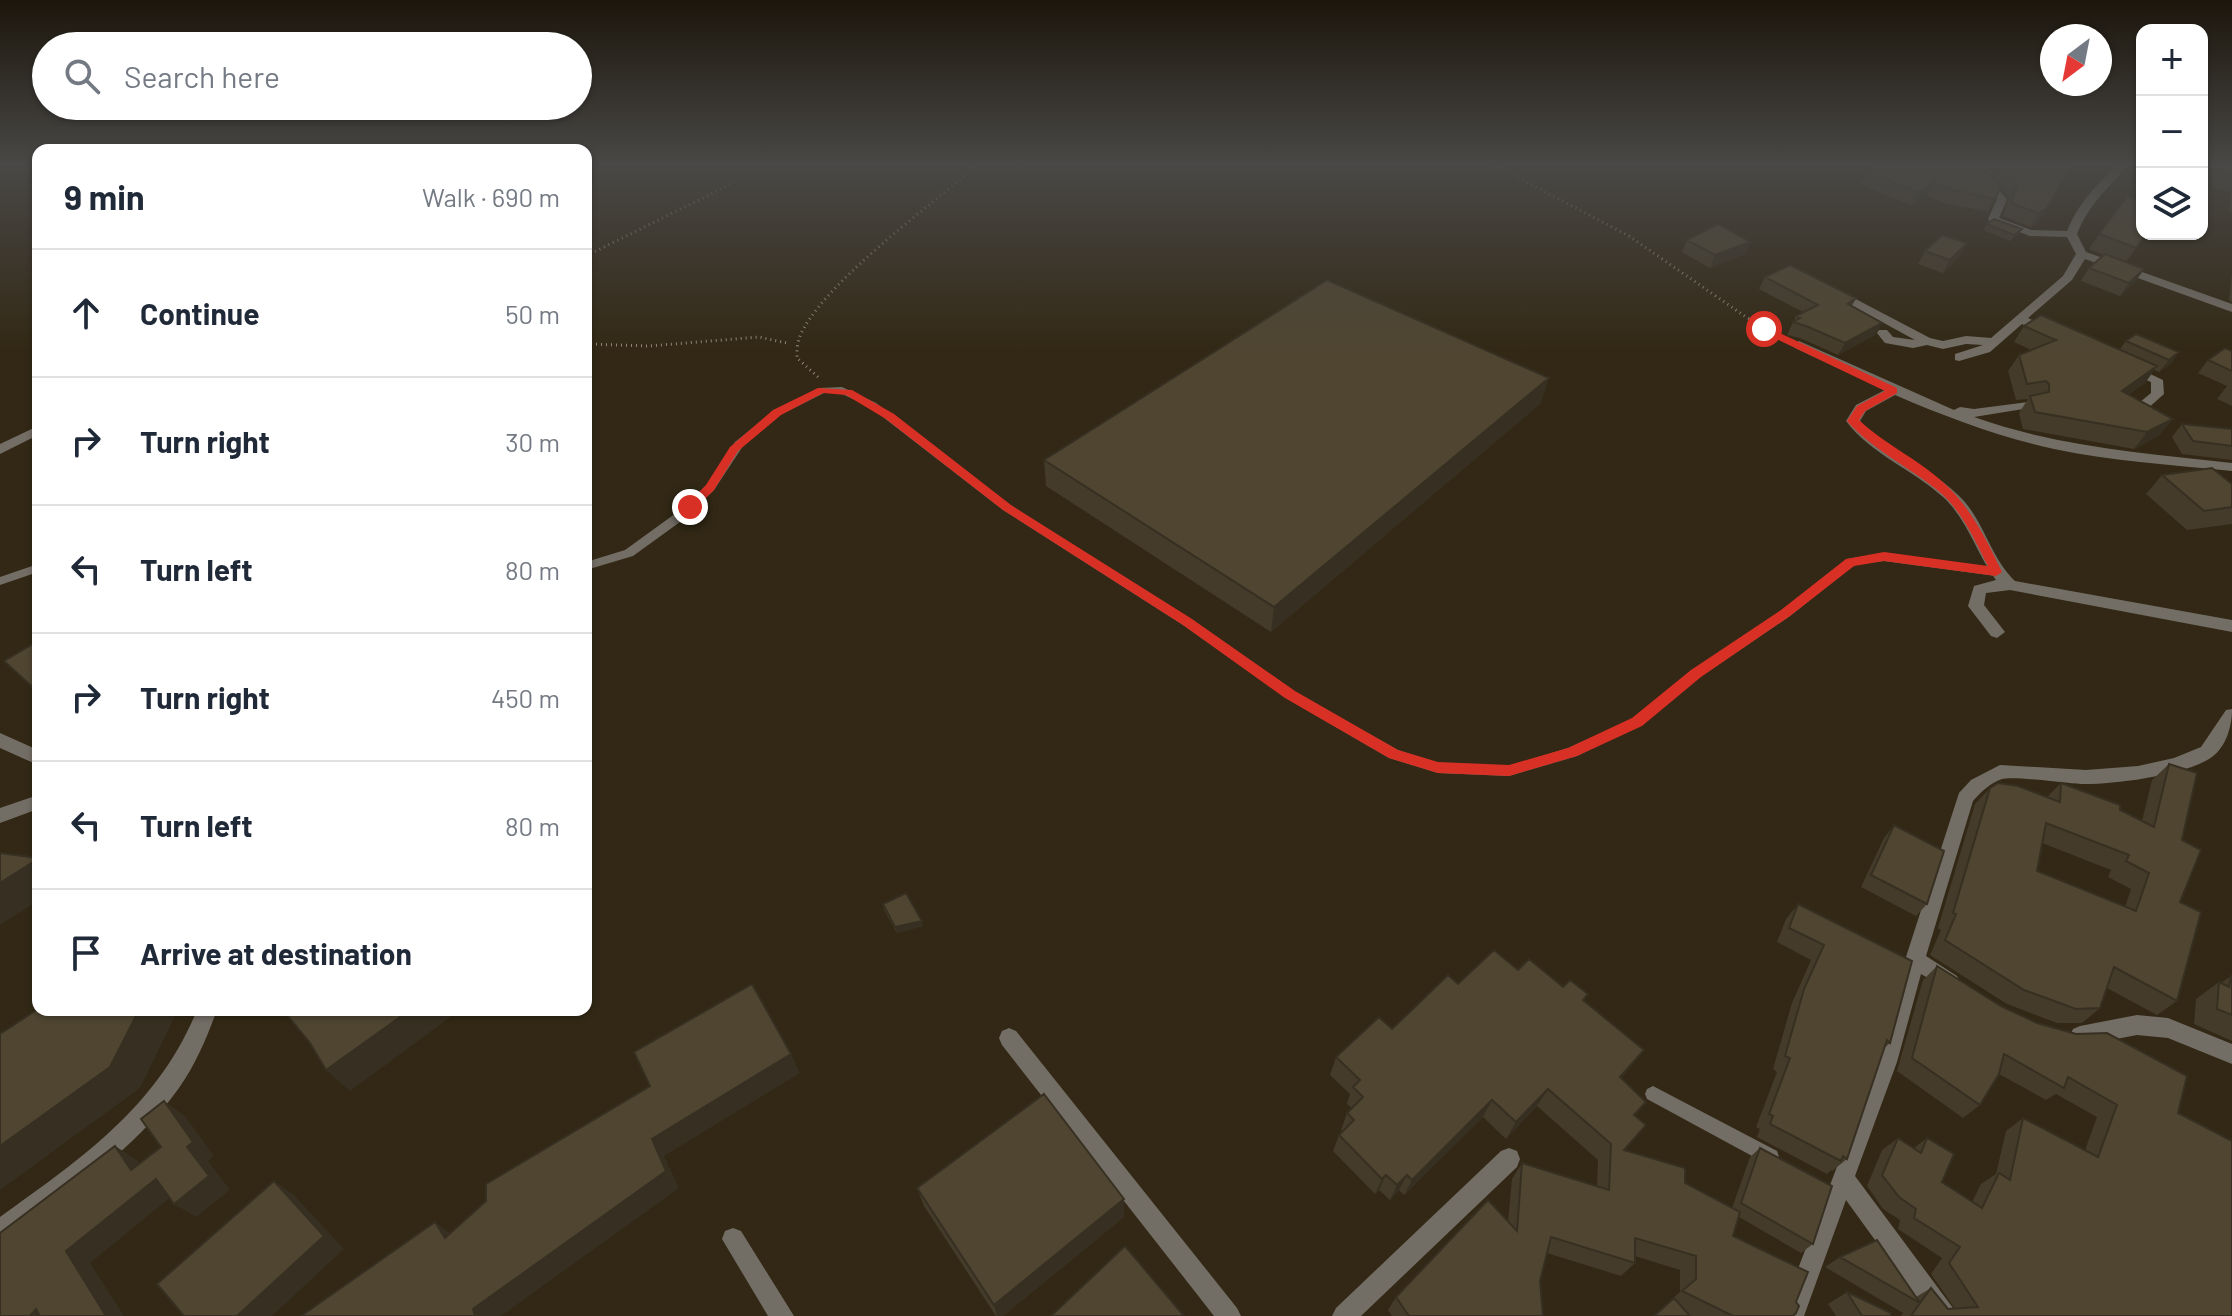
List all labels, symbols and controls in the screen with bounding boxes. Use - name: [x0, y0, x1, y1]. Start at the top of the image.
- north arrow: [2040, 24, 2112, 96]
- map controls: [2136, 24, 2208, 240]
- button: +: [2136, 24, 2208, 96]
- search box: [32, 32, 592, 120]
- icon: search: [60, 54, 104, 98]
- text: Search here: [124, 58, 280, 94]
- button: −: [2136, 96, 2208, 168]
- button: layers: [2136, 168, 2208, 240]
- text: 9 min: [64, 176, 145, 217]
- text: Walk · 690 m: [422, 181, 560, 212]
- icon: ahead: [64, 291, 108, 335]
- text: Continue: [140, 295, 260, 331]
- text: 50 m: [505, 298, 560, 329]
- route start: [1746, 311, 1782, 347]
- icon: right: [64, 419, 108, 463]
- text: Turn right: [140, 423, 270, 459]
- text: 30 m: [505, 426, 560, 457]
- route end: [672, 489, 708, 525]
- icon: left: [64, 547, 108, 591]
- text: Turn left: [140, 551, 253, 587]
- text: 80 m: [505, 554, 560, 585]
- icon: right: [64, 675, 108, 719]
- text: Turn right: [140, 679, 270, 715]
- text: 450 m: [491, 682, 560, 713]
- icon: left: [64, 803, 108, 847]
- text: Turn left: [140, 807, 253, 843]
- text: 80 m: [505, 810, 560, 841]
- icon: arrive: [64, 931, 108, 975]
- text: Arrive at destination: [140, 935, 412, 971]

